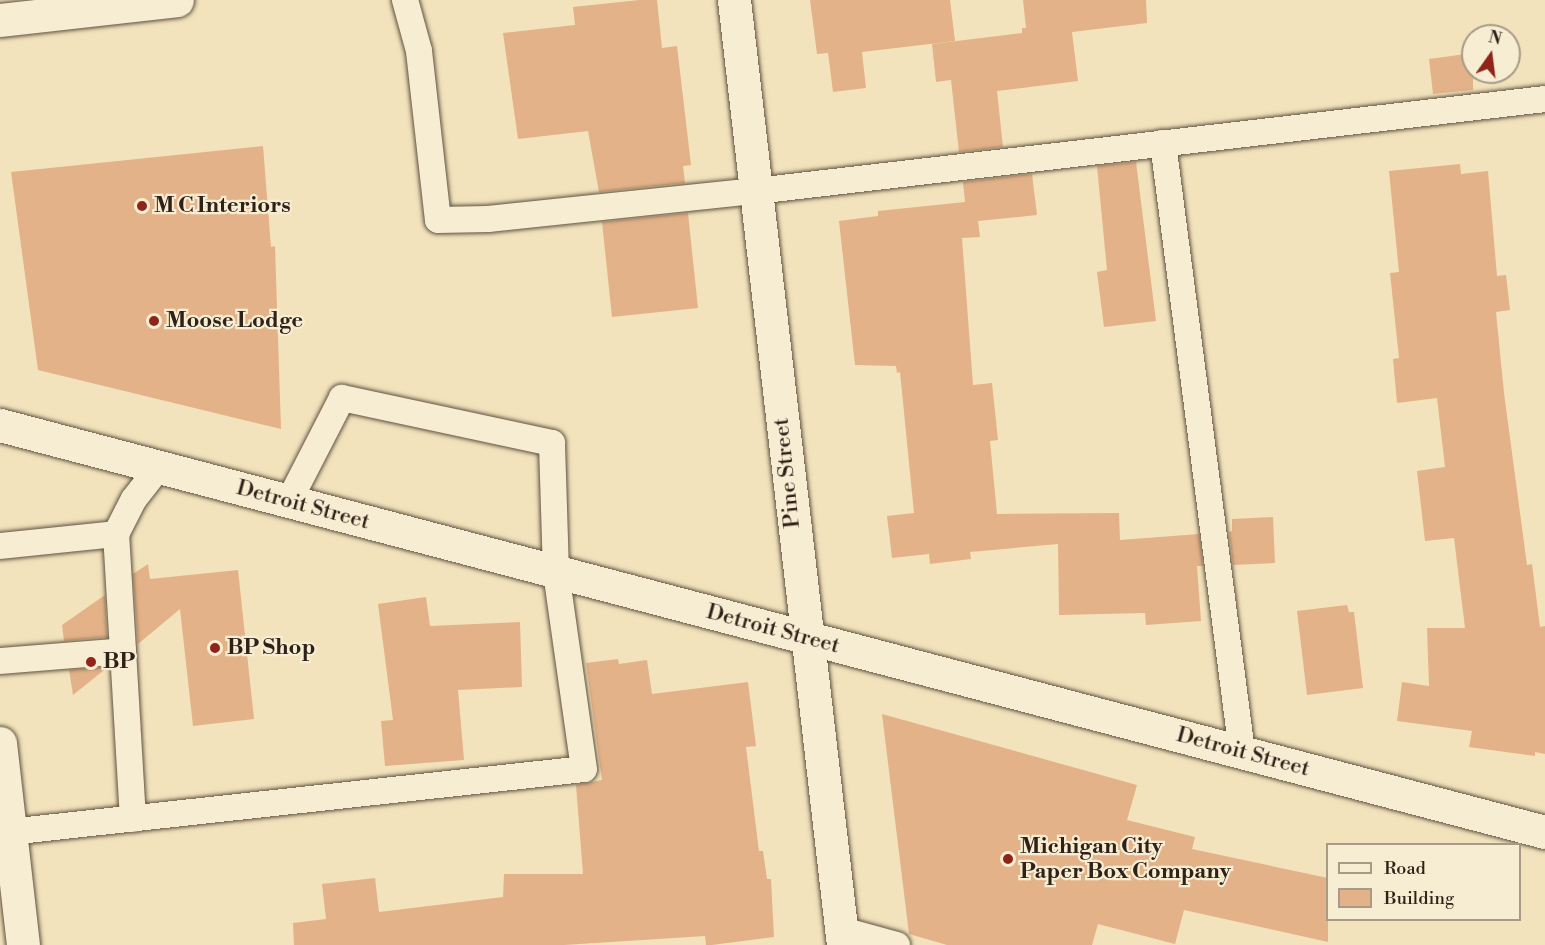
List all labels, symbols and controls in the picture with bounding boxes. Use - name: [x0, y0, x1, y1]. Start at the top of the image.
- north arrow: [1461, 24, 1521, 84]
- text: N: [1486, 27, 1503, 50]
- place label: M C Interiors: [154, 193, 291, 219]
- marker: M C Interiors: [135, 199, 149, 213]
- place label: Moose Lodge: [166, 308, 303, 334]
- marker: Moose Lodge: [147, 314, 161, 328]
- street label: Pine Street: [768, 417, 806, 529]
- street label: Detroit Street: [234, 475, 372, 535]
- street label: Detroit Street: [704, 599, 842, 659]
- place label: BP Shop: [227, 635, 316, 661]
- marker: BP Shop: [208, 641, 222, 655]
- place label: BP: [103, 649, 135, 675]
- marker: BP: [84, 655, 98, 669]
- street label: Detroit Street: [1174, 722, 1312, 782]
- place label: Michigan City Paper Box Company: [1020, 833, 1231, 884]
- legend: [1326, 843, 1521, 921]
- marker: Michigan City Paper Box Company: [1001, 852, 1015, 866]
- text: Road: [1384, 857, 1426, 880]
- text: Building: [1384, 887, 1454, 910]

